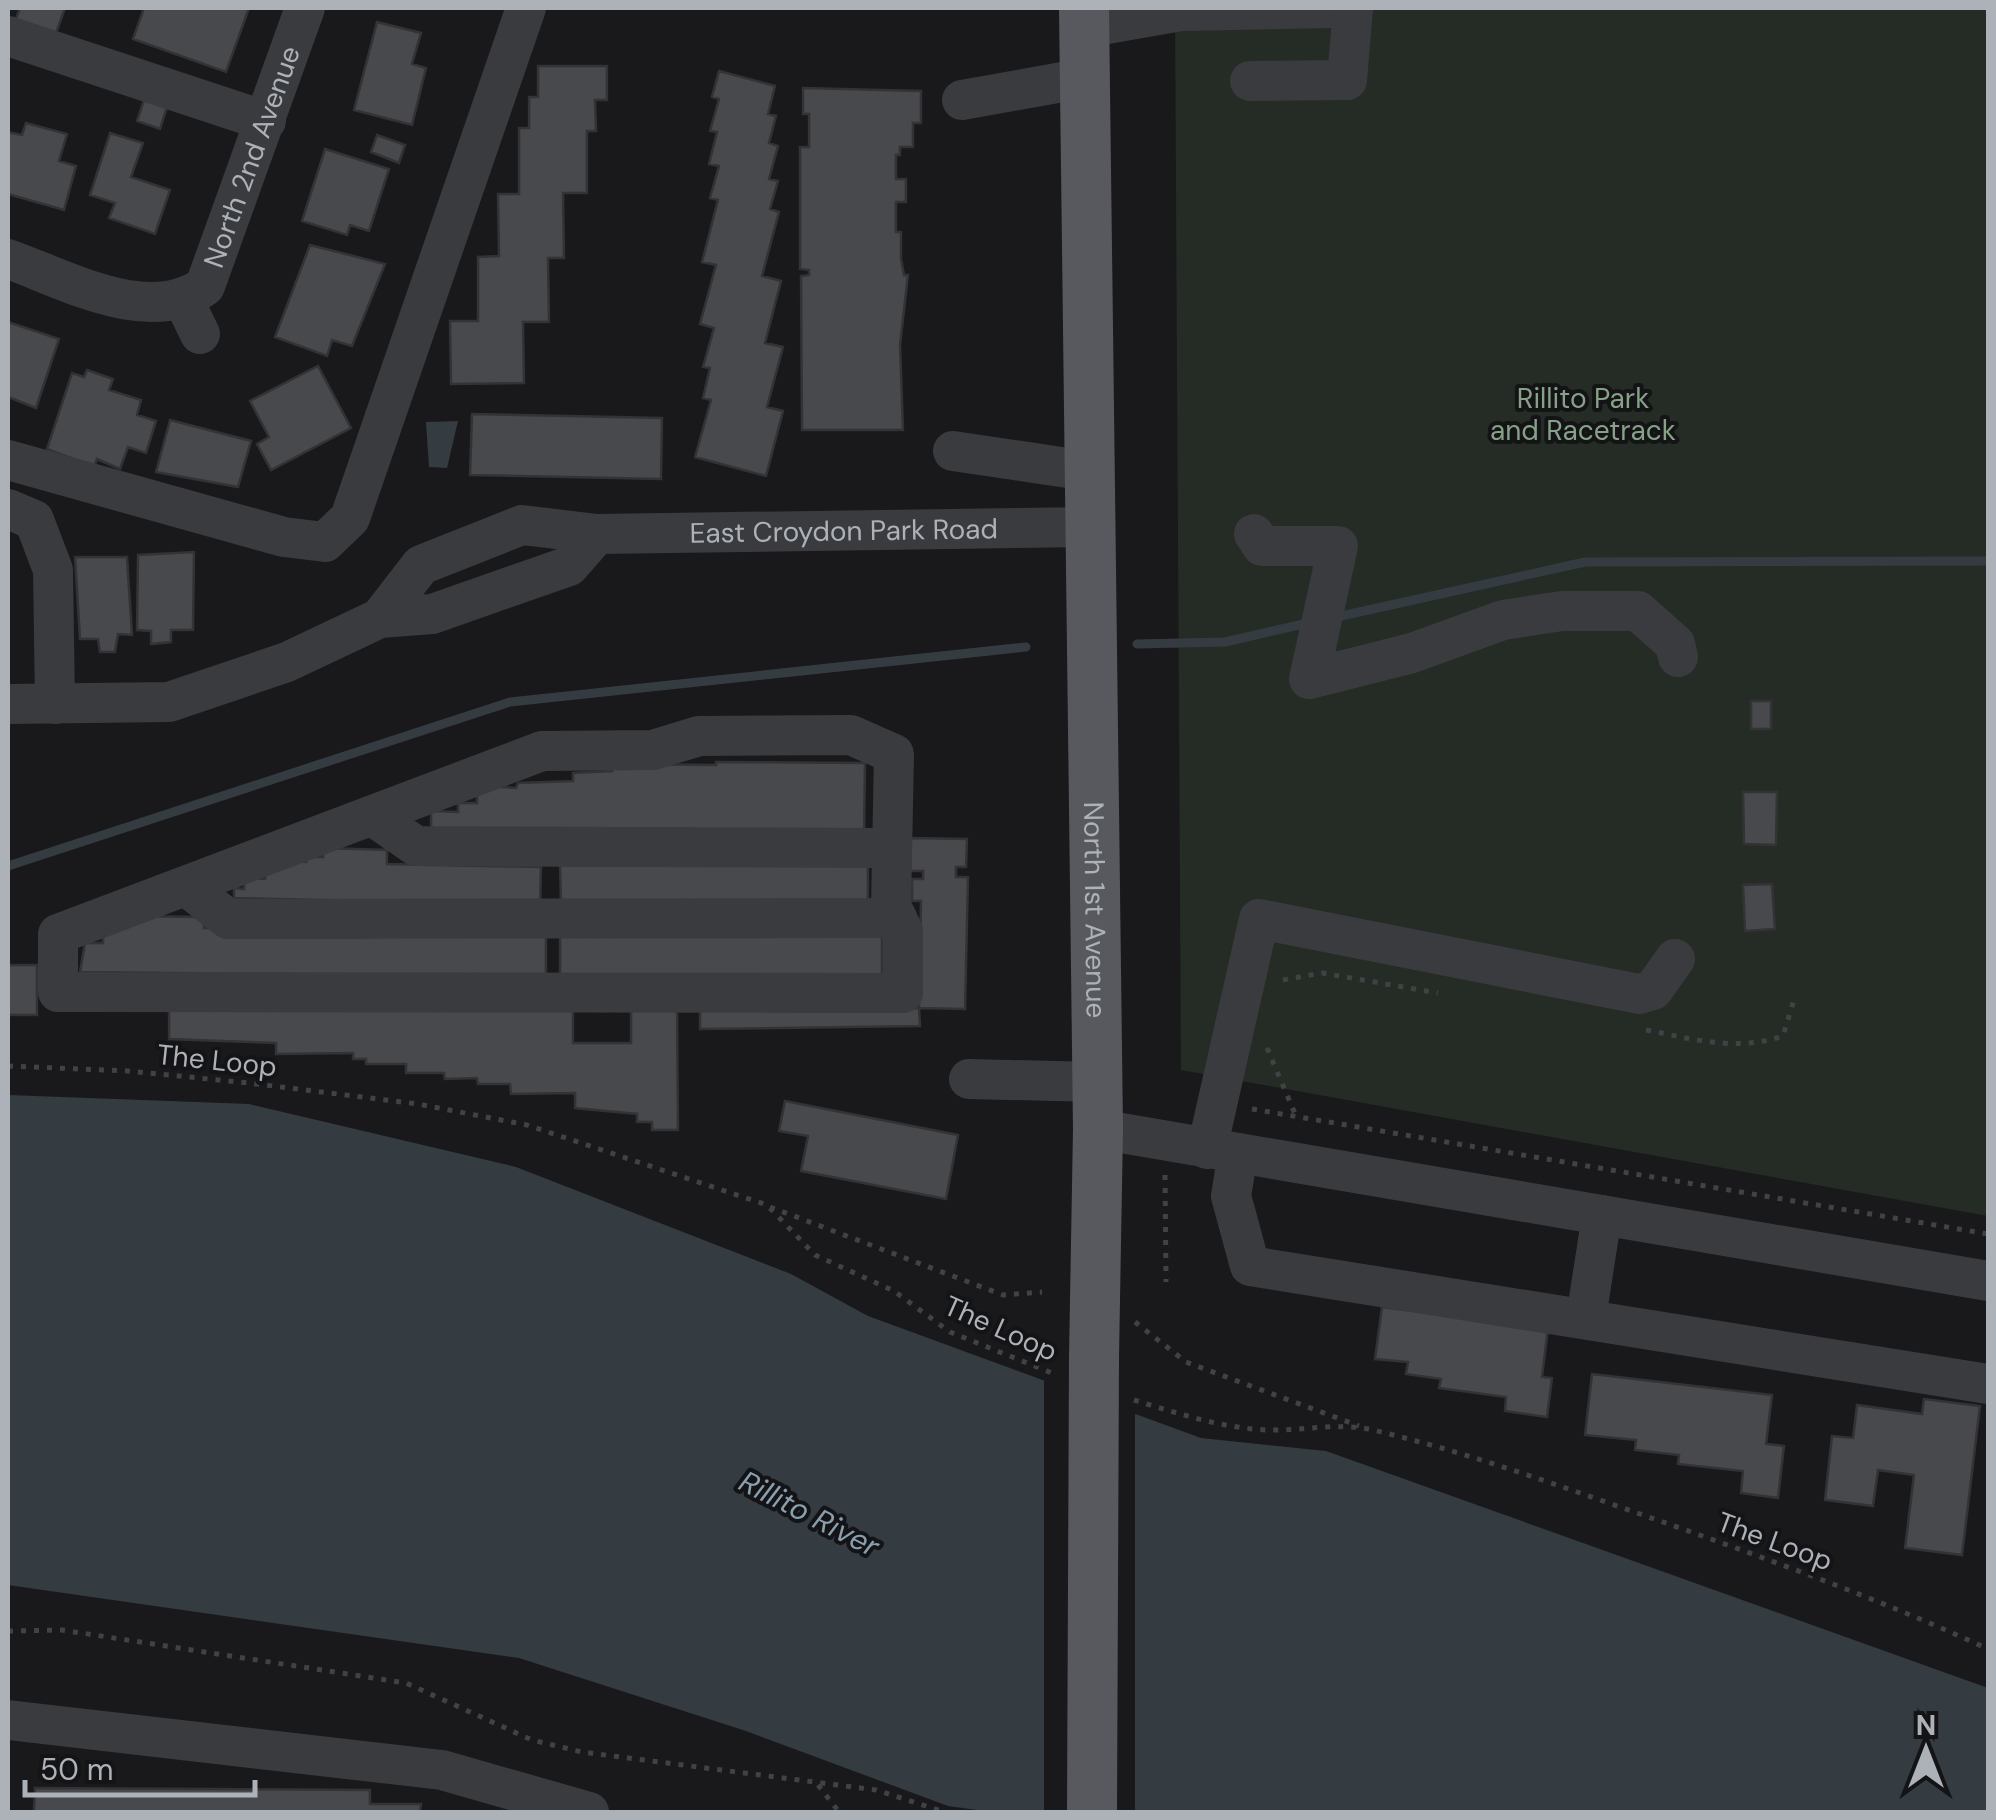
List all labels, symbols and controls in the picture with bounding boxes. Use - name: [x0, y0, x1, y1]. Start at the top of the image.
- street label: North 2nd Avenue: [195, 41, 309, 273]
- park label: Rillito Park and Racetrack: [1490, 380, 1676, 449]
- street label: East Croydon Park Road: [689, 510, 998, 552]
- street label: North 1st Avenue: [1075, 801, 1115, 1019]
- street label: The Loop: [155, 1036, 279, 1085]
- street label: The Loop: [938, 1287, 1063, 1370]
- water label: Rillito River: [733, 1462, 887, 1566]
- street label: The Loop: [1712, 1504, 1838, 1579]
- north arrow: [1876, 1700, 1976, 1800]
- text: N: [1916, 1707, 1936, 1744]
- scale bar: [25, 1735, 255, 1797]
- text: 50 m: [40, 1750, 114, 1789]

